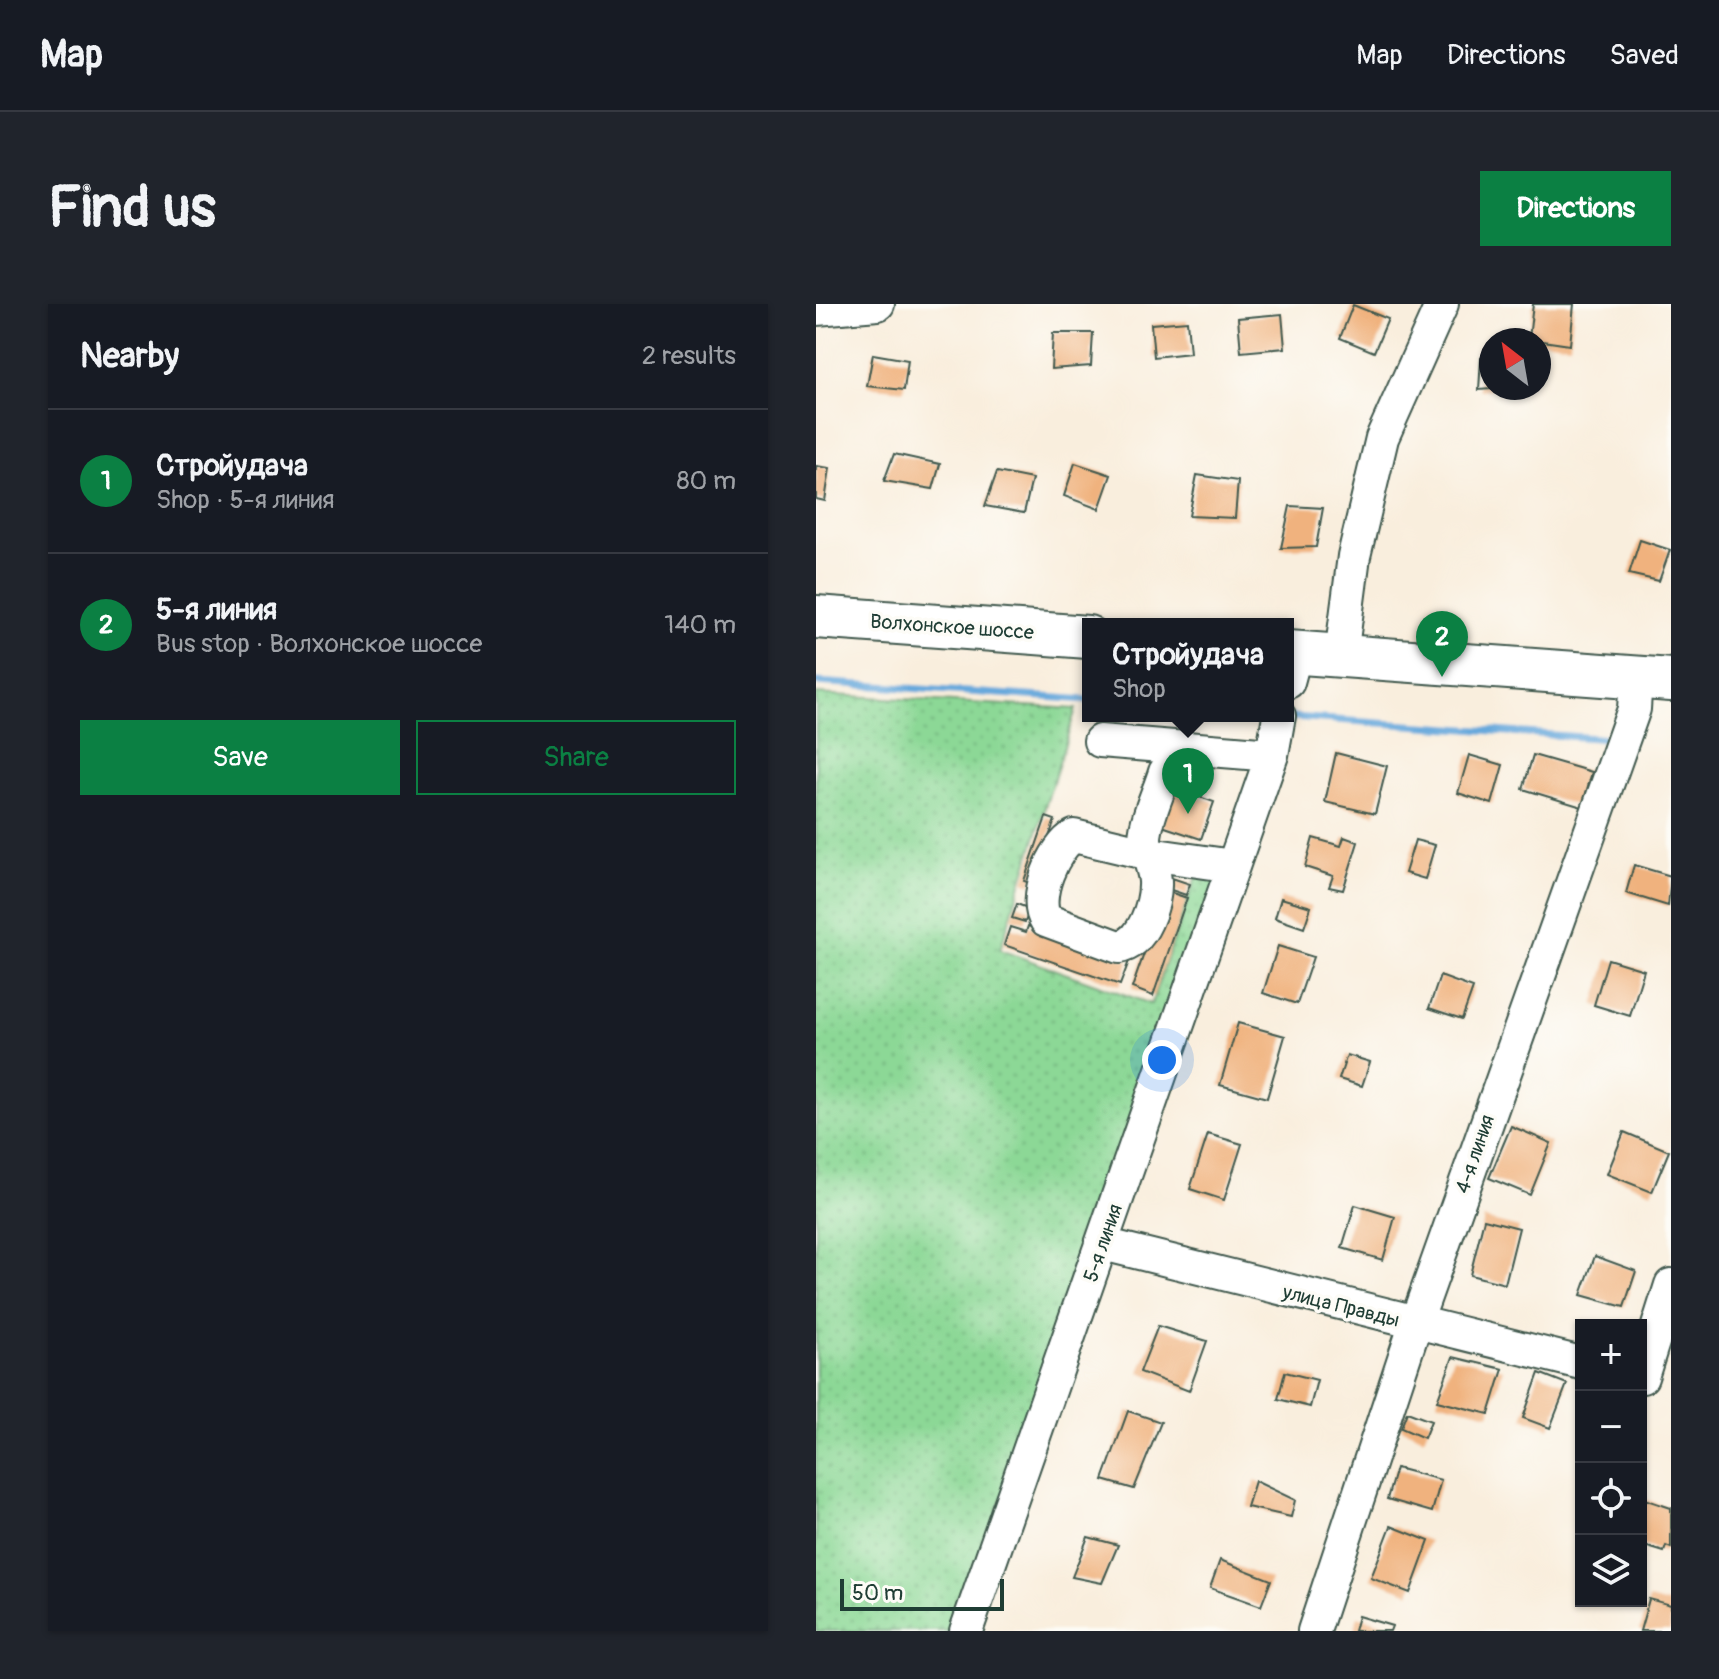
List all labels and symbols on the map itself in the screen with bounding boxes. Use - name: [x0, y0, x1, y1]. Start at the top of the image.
- north arrow: [1479, 328, 1551, 400]
- street label: Волхонское шоссе: [869, 609, 1035, 645]
- pin: 2: [1416, 611, 1468, 677]
- pin: 1: [1162, 748, 1214, 814]
- your location: [1142, 1040, 1182, 1080]
- street label: 4-я линия: [1450, 1111, 1500, 1197]
- street label: 5-я линия: [1078, 1201, 1128, 1285]
- street label: улица Правды: [1279, 1279, 1402, 1333]
- scale bar: [840, 1575, 1004, 1611]

